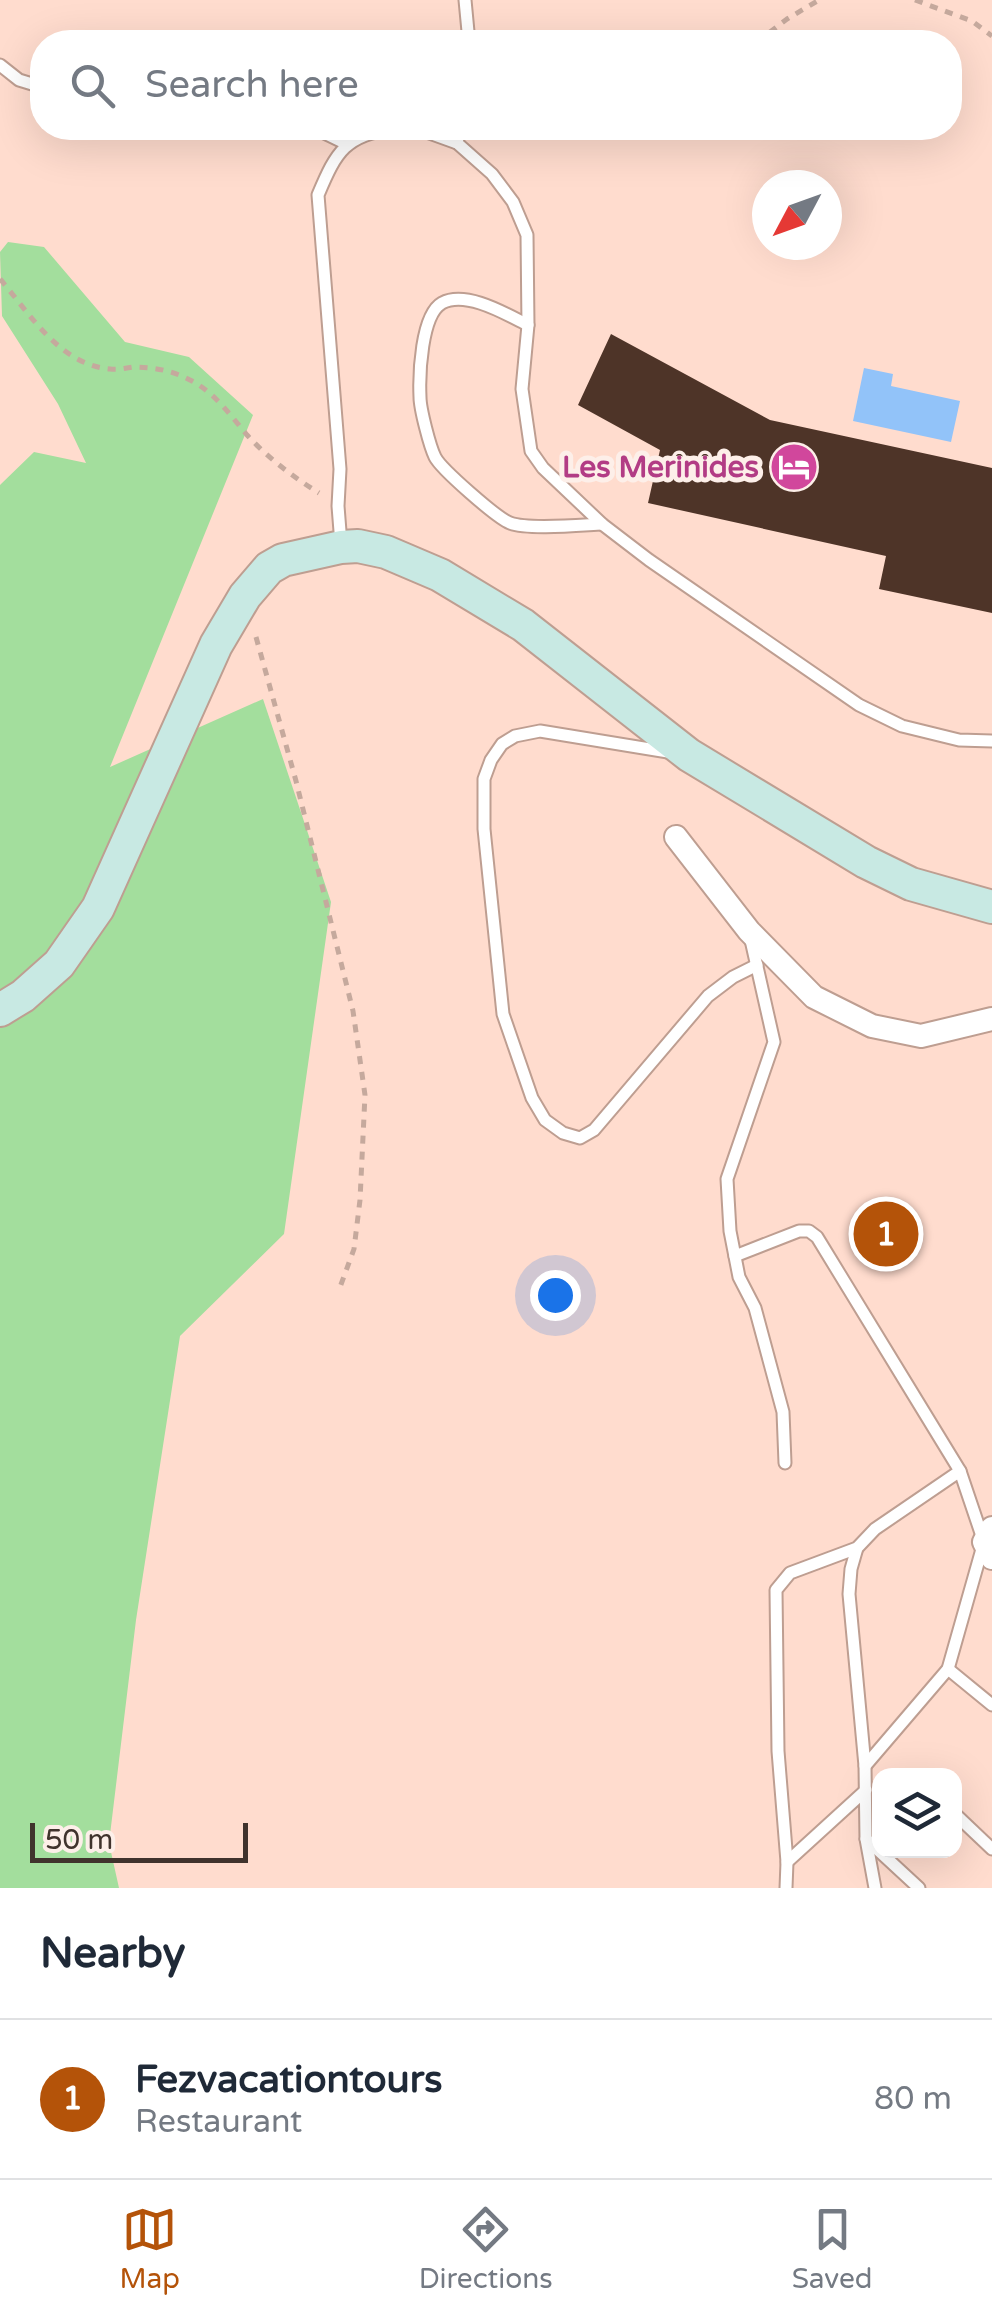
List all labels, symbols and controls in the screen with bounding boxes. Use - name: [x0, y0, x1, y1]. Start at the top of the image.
- search box: [30, 30, 962, 140]
- icon: search: [65, 58, 120, 113]
- text: Search here: [145, 62, 359, 108]
- north arrow: [752, 170, 842, 260]
- hotel icon: Les Merinides: [768, 441, 820, 493]
- place label: Les Merinides: [562, 449, 759, 486]
- pin: 1: [854, 1196, 918, 1272]
- your location: [530, 1270, 581, 1321]
- map controls: [872, 1768, 962, 1858]
- button: layers: [872, 1768, 962, 1858]
- scale bar: [30, 1818, 248, 1862]
- text: 50 m: [45, 1823, 113, 1857]
- text: Nearby: [40, 1928, 185, 1979]
- text: Fezvacationtours: [135, 2057, 443, 2103]
- text: 1: [62, 2080, 83, 2118]
- text: 80 m: [874, 2080, 952, 2118]
- text: Restaurant: [135, 2103, 302, 2141]
- tab: Map: [119, 2202, 180, 2296]
- tab: Directions: [419, 2202, 553, 2296]
- tab: Saved: [792, 2202, 873, 2296]

